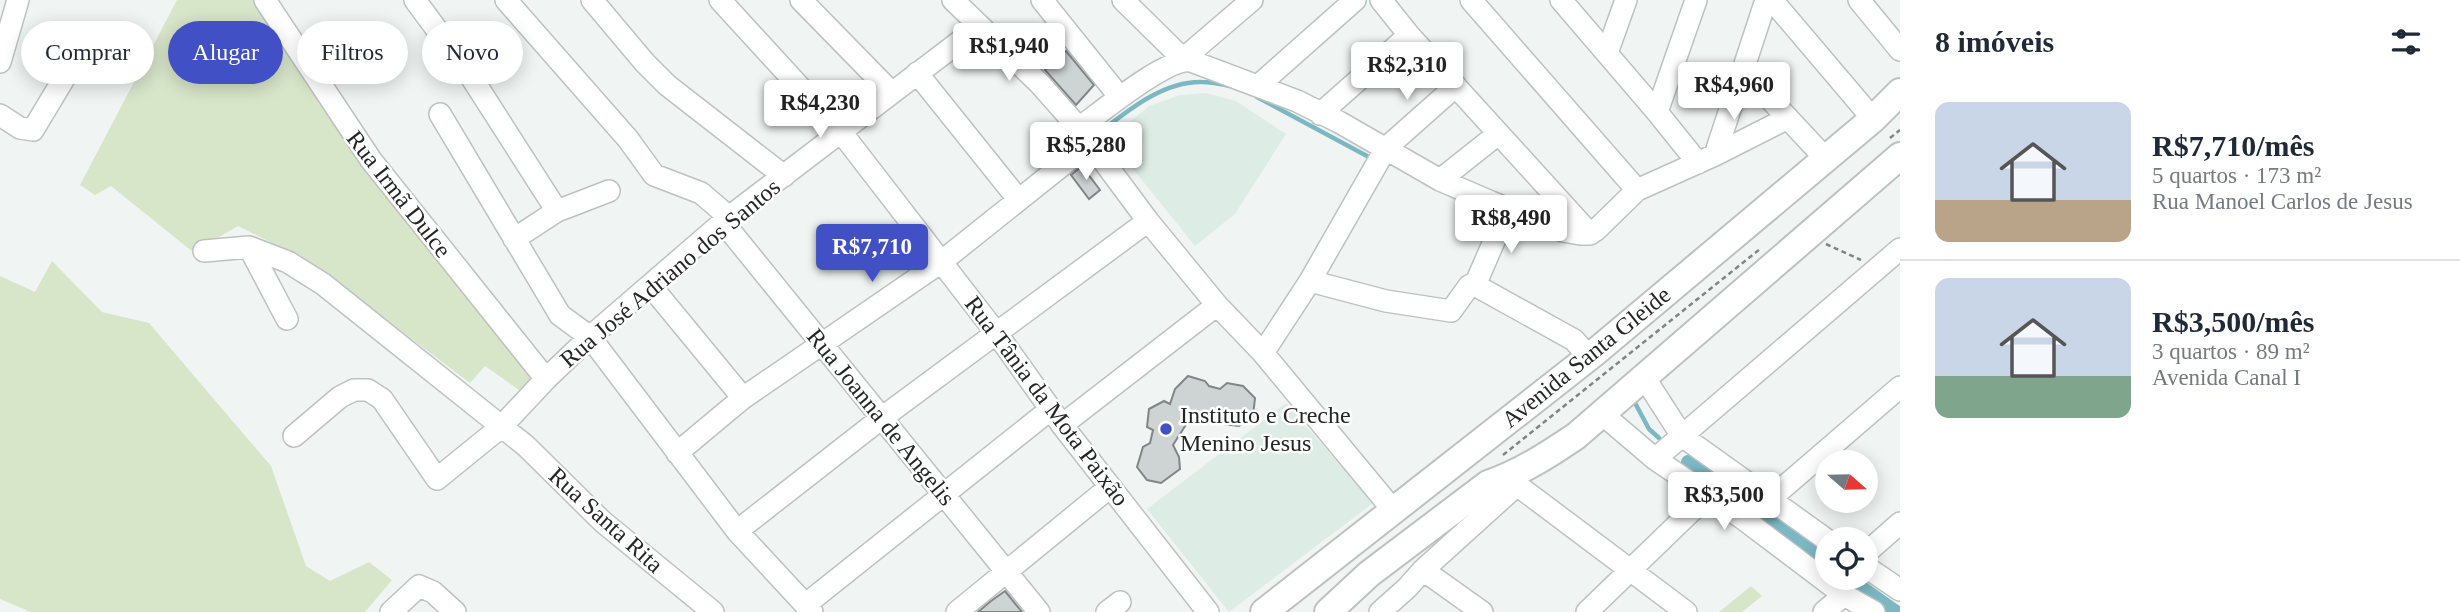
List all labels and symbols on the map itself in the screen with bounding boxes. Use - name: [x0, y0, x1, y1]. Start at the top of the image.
- pin: R$1,940: [944, 24, 1074, 83]
- pin: R$2,310: [1342, 42, 1472, 102]
- pin: R$4,960: [1669, 62, 1799, 122]
- pin: R$4,230: [755, 80, 885, 140]
- pin: R$5,280: [1021, 122, 1151, 182]
- street label: Rua Irmã Dulce: [342, 126, 456, 262]
- street label: Rua José Adriano dos Santos: [555, 173, 785, 373]
- pin: R$8,490: [1446, 196, 1576, 255]
- pin: R$7,710: [807, 224, 937, 284]
- street label: Avenida Santa Gleide: [1497, 281, 1675, 433]
- street label: Rua Tânia da Mota Paixão: [960, 291, 1134, 511]
- street label: Rua Joanna de Angelis: [802, 324, 960, 510]
- place label: Instituto e Creche Menino Jesus: [1180, 402, 1351, 456]
- marker: Instituto e Creche Menino Jesus: [1158, 421, 1174, 437]
- north arrow: [1815, 450, 1878, 513]
- street label: Rua Santa Rita: [544, 462, 668, 578]
- pin: R$3,500: [1659, 472, 1789, 532]

